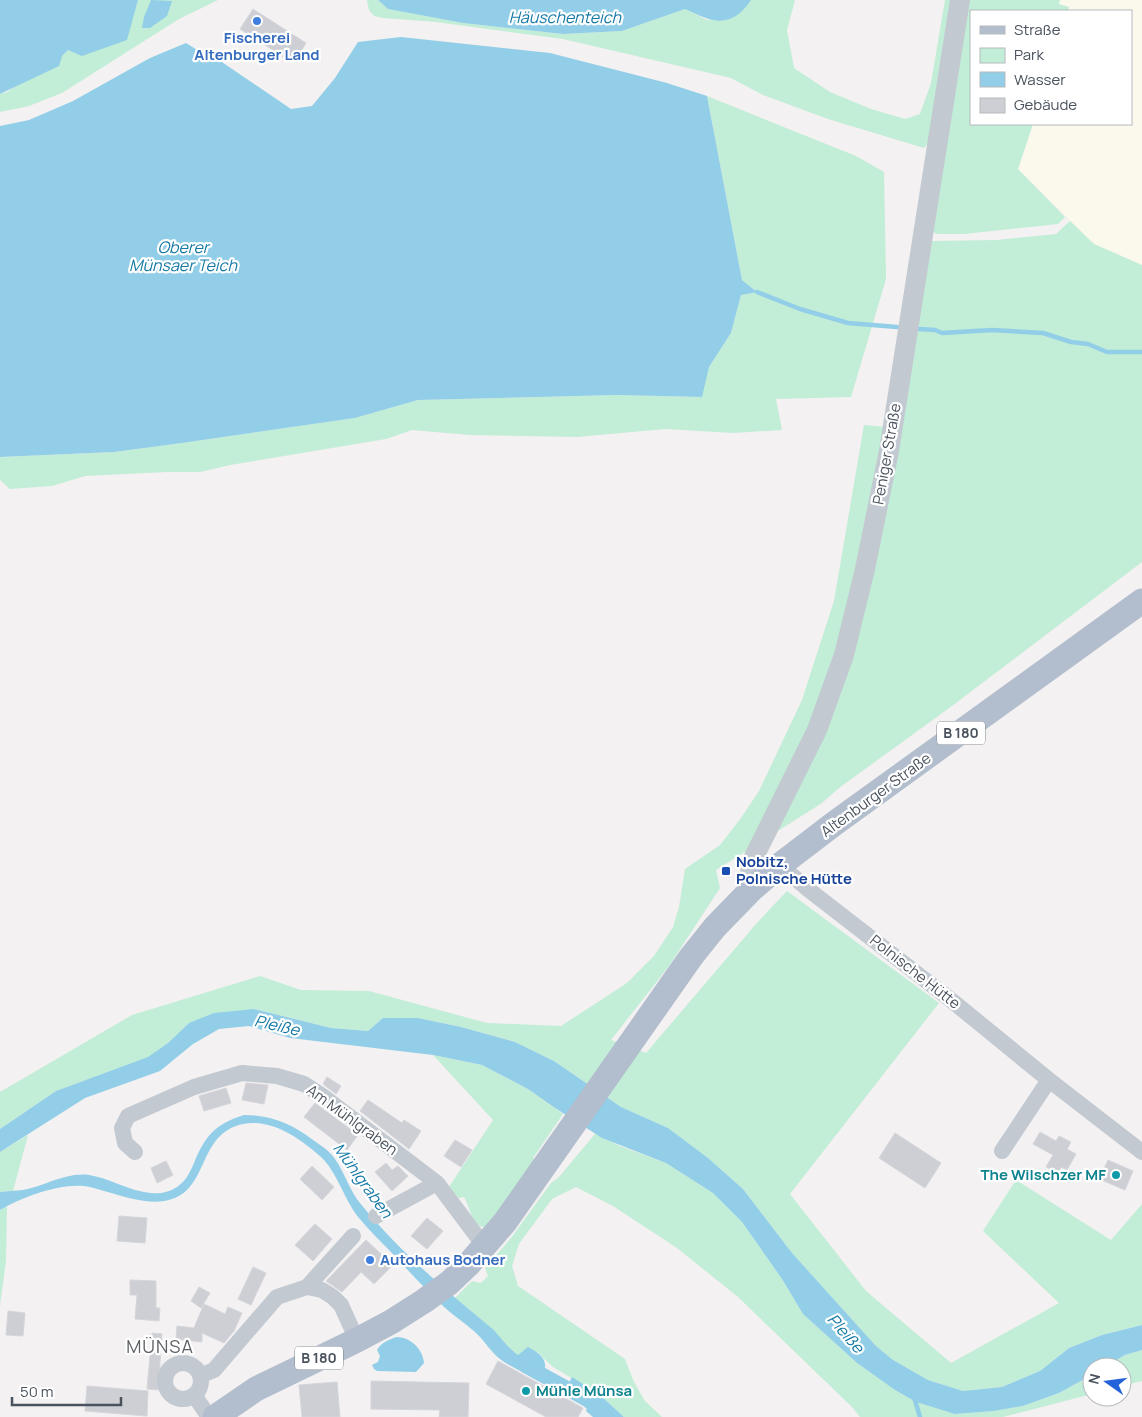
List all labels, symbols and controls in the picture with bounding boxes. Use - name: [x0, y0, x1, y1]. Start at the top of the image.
- water label: Häuschenteich: [509, 6, 622, 28]
- legend: [970, 10, 1132, 125]
- marker: Fischerei Altenburger Land: [251, 15, 263, 27]
- text: Straße: [1014, 19, 1061, 40]
- place label: Fischerei Altenburger Land: [194, 27, 320, 65]
- text: Park: [1014, 44, 1044, 65]
- text: Wasser: [1014, 69, 1066, 90]
- text: Gebäude: [1014, 94, 1077, 115]
- water label: Oberer Münsaer Teich: [129, 236, 237, 276]
- street label: Peniger Straße: [867, 401, 906, 506]
- road number: B 180: [937, 721, 985, 744]
- street label: Altenburger Straße: [816, 747, 935, 842]
- place label: Nobitz, Polnische Hütte: [736, 851, 852, 889]
- marker: Nobitz, Polnische Hütte: [720, 865, 732, 877]
- street label: Polnische Hütte: [866, 930, 965, 1014]
- water label: Pleiße: [252, 1009, 303, 1041]
- street label: Am Mühlgraben: [303, 1079, 402, 1160]
- water label: Mühlgraben: [328, 1138, 398, 1222]
- place label: The Wilschzer MF: [981, 1164, 1106, 1185]
- marker: The Wilschzer MF: [1110, 1169, 1122, 1181]
- place label: Autohaus Bodner: [380, 1249, 506, 1270]
- marker: Autohaus Bodner: [364, 1254, 376, 1266]
- water label: Pleiße: [823, 1309, 870, 1359]
- district label: MÜNSA: [126, 1334, 194, 1358]
- road number: B 180: [295, 1346, 343, 1370]
- north arrow: [1082, 1357, 1132, 1407]
- text: N: [1083, 1372, 1104, 1386]
- scale bar: [12, 1374, 121, 1406]
- place label: Mühle Münsa: [536, 1380, 632, 1401]
- text: 50 m: [20, 1381, 54, 1402]
- marker: Mühle Münsa: [520, 1385, 532, 1397]

